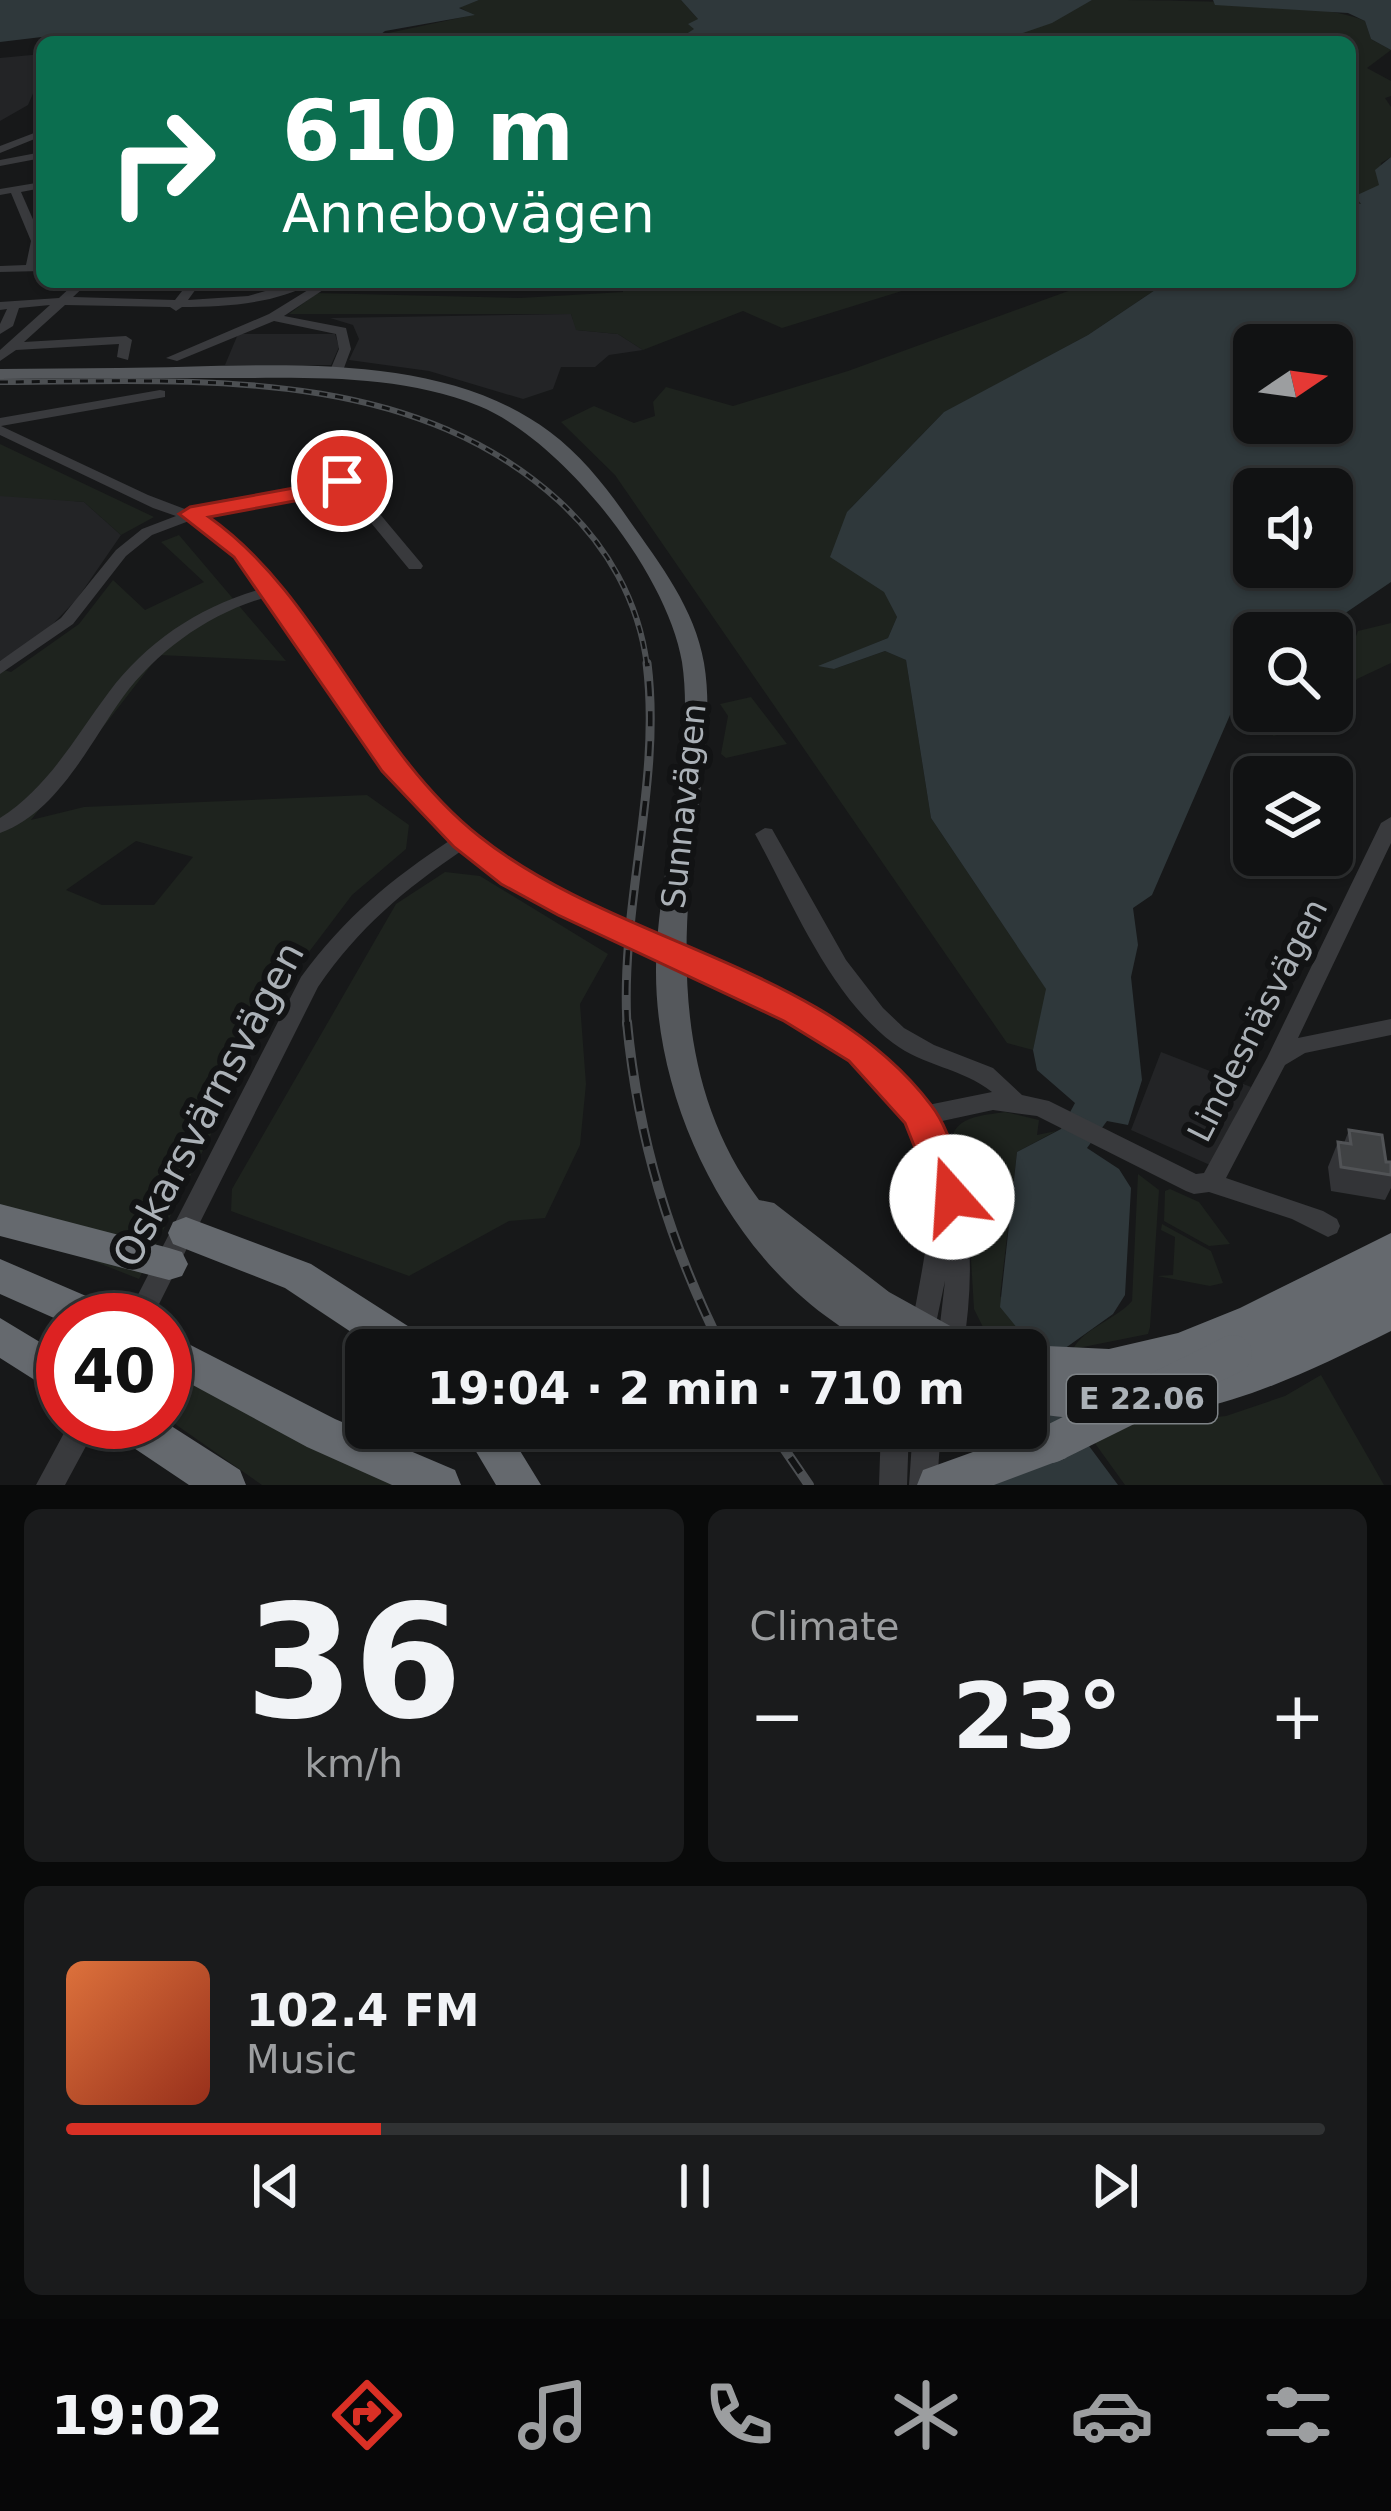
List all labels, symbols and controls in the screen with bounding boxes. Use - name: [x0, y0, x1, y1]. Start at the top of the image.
- text: 610 m: [282, 82, 574, 180]
- icon: right: [84, 84, 240, 240]
- text: Annebovägen: [282, 182, 655, 245]
- north arrow: [1233, 324, 1353, 444]
- map controls: [1233, 324, 1353, 876]
- pin: [291, 430, 393, 532]
- icon: arrive: [309, 448, 375, 514]
- button: sound: [1233, 468, 1353, 588]
- button: search: [1233, 612, 1353, 732]
- street label: Sunnavägen: [653, 702, 714, 910]
- button: layers: [1233, 756, 1353, 876]
- street label: Lindesnäsvägen: [1179, 892, 1335, 1148]
- street label: Oskarsvärnsvägen: [104, 934, 313, 1274]
- position arrow: [889, 1134, 1015, 1260]
- speed limit sign: 40: [36, 1293, 192, 1449]
- text: 19:04 · 2 min · 710 m: [427, 1362, 965, 1415]
- road number: E 22.06: [1067, 1375, 1217, 1423]
- text: 36: [245, 1572, 462, 1754]
- text: Climate: [750, 1604, 900, 1649]
- text: 23°: [952, 1664, 1122, 1769]
- text: −: [750, 1678, 805, 1755]
- text: +: [1270, 1678, 1325, 1755]
- text: km/h: [305, 1741, 403, 1786]
- text: 102.4 FM: [246, 1984, 480, 2037]
- text: Music: [246, 2037, 357, 2082]
- icon: previous: [243, 2153, 309, 2219]
- icon: pause: [662, 2153, 728, 2219]
- icon: next: [1082, 2153, 1148, 2219]
- icon: directions: [325, 2373, 409, 2457]
- icon: music: [511, 2373, 595, 2457]
- icon: phone: [697, 2373, 781, 2457]
- icon: climate: [884, 2373, 968, 2457]
- icon: car: [1070, 2373, 1154, 2457]
- icon: filters: [1256, 2373, 1340, 2457]
- text: 19:02: [51, 2384, 223, 2447]

